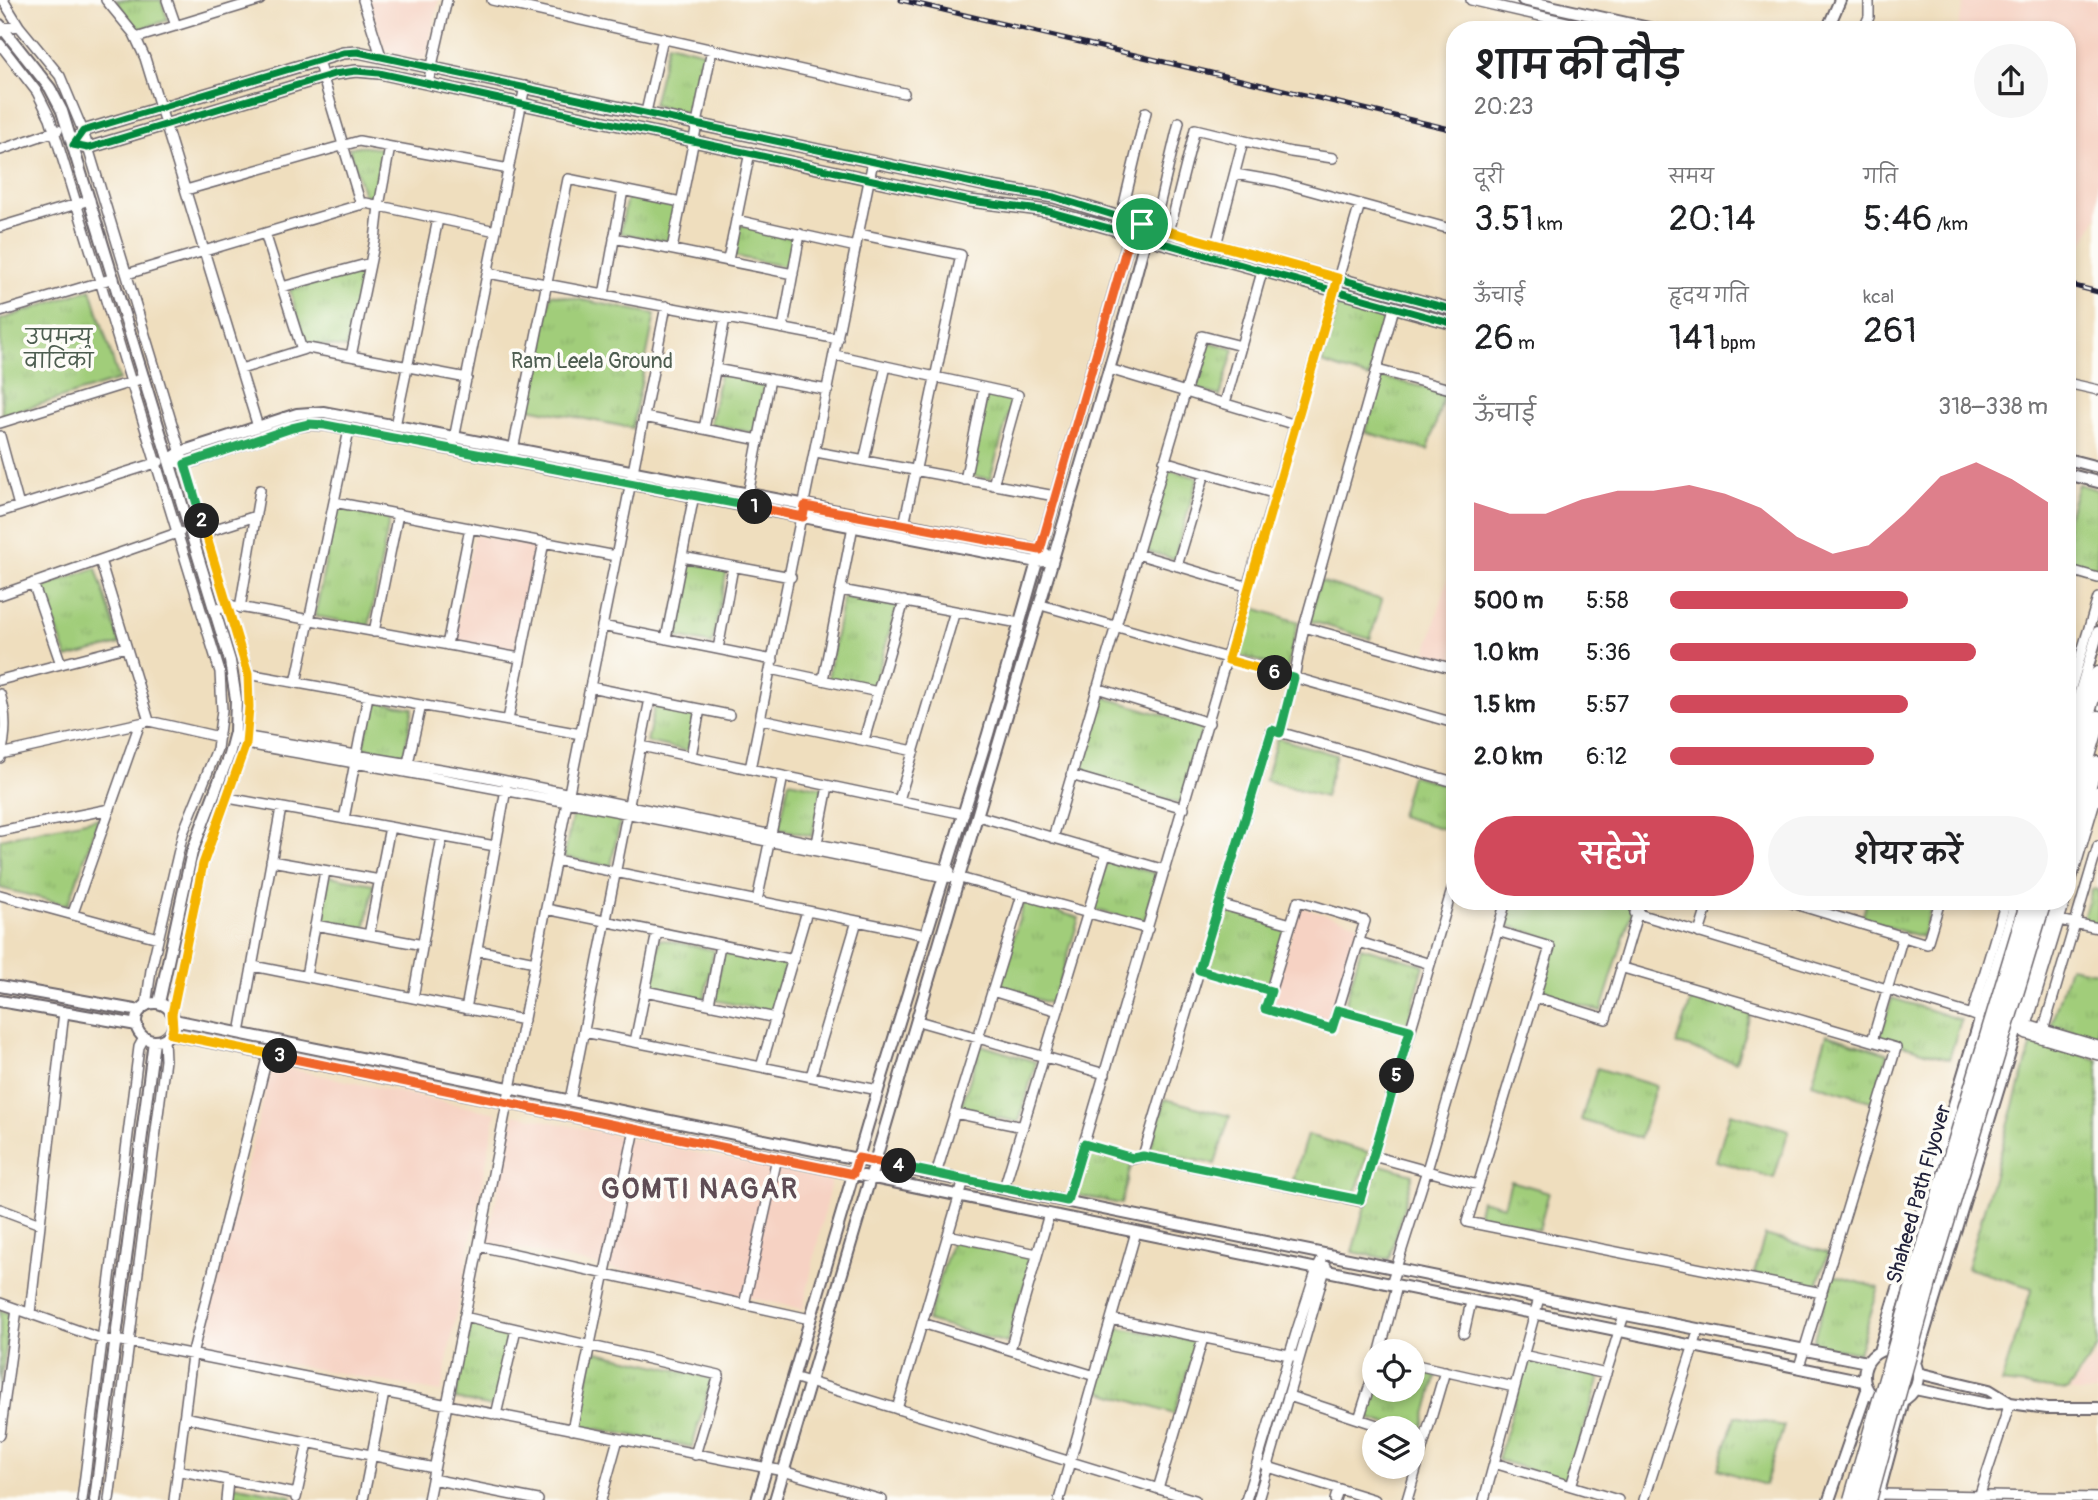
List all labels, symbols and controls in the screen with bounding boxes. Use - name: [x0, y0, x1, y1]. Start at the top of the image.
- text: शाम की दौड़: [1474, 42, 1682, 90]
- button: share: [1974, 44, 2048, 118]
- text: 20:23: [1474, 92, 1534, 121]
- text: दूरी: [1474, 165, 1504, 189]
- text: समय: [1669, 165, 1714, 189]
- text: गति: [1863, 165, 1898, 189]
- pin: [1112, 194, 1172, 254]
- text: 3.51: [1474, 197, 1534, 241]
- text: 20:14: [1669, 197, 1755, 241]
- text: 5:46: [1863, 197, 1932, 241]
- icon: arrive: [1123, 205, 1161, 243]
- text: km: [1534, 212, 1563, 236]
- text: /km: [1932, 212, 1968, 236]
- text: ऊँचाई: [1474, 284, 1525, 308]
- text: हृदय गति: [1669, 284, 1749, 308]
- text: kcal: [1863, 285, 1894, 309]
- text: 261: [1863, 309, 1917, 353]
- text: 26: [1474, 316, 1514, 360]
- text: 141: [1669, 316, 1716, 360]
- park label: उपमन्यु वाटिका: [23, 324, 95, 375]
- text: m: [1514, 331, 1535, 355]
- text: bpm: [1716, 331, 1756, 355]
- park label: Ram Leela Ground: [511, 348, 673, 375]
- text: 318–338 m: [1938, 392, 2048, 421]
- text: ऊँचाई: [1474, 399, 1536, 428]
- pin: 1: [738, 490, 772, 524]
- text: 1: [751, 494, 758, 518]
- pin: 2: [184, 504, 220, 538]
- text: 2: [196, 508, 207, 532]
- text: 500 m: [1474, 586, 1543, 615]
- text: 5:58: [1586, 586, 1629, 615]
- text: 1.0 km: [1474, 638, 1539, 667]
- text: 5:36: [1586, 638, 1631, 667]
- pin: 6: [1258, 656, 1292, 690]
- text: 6: [1269, 660, 1280, 684]
- text: 1.5 km: [1474, 690, 1536, 719]
- text: 5:57: [1586, 690, 1629, 719]
- text: 2.0 km: [1474, 742, 1543, 771]
- text: 6:12: [1586, 742, 1627, 771]
- button: सहेजें: [1474, 816, 1754, 896]
- button: शेयर करें: [1768, 816, 2048, 896]
- pin: 3: [262, 1038, 298, 1074]
- text: 3: [274, 1043, 285, 1067]
- pin: 5: [1380, 1058, 1414, 1094]
- text: 5: [1391, 1063, 1402, 1087]
- street label: Shaheed Path Flyover: [1880, 1101, 1958, 1287]
- pin: 4: [881, 1148, 916, 1184]
- text: 4: [893, 1153, 904, 1177]
- district label: GOMTI NAGAR: [601, 1172, 799, 1207]
- map controls: [1362, 1339, 1425, 1479]
- button: locate: [1362, 1339, 1425, 1402]
- button: layers: [1362, 1416, 1425, 1479]

